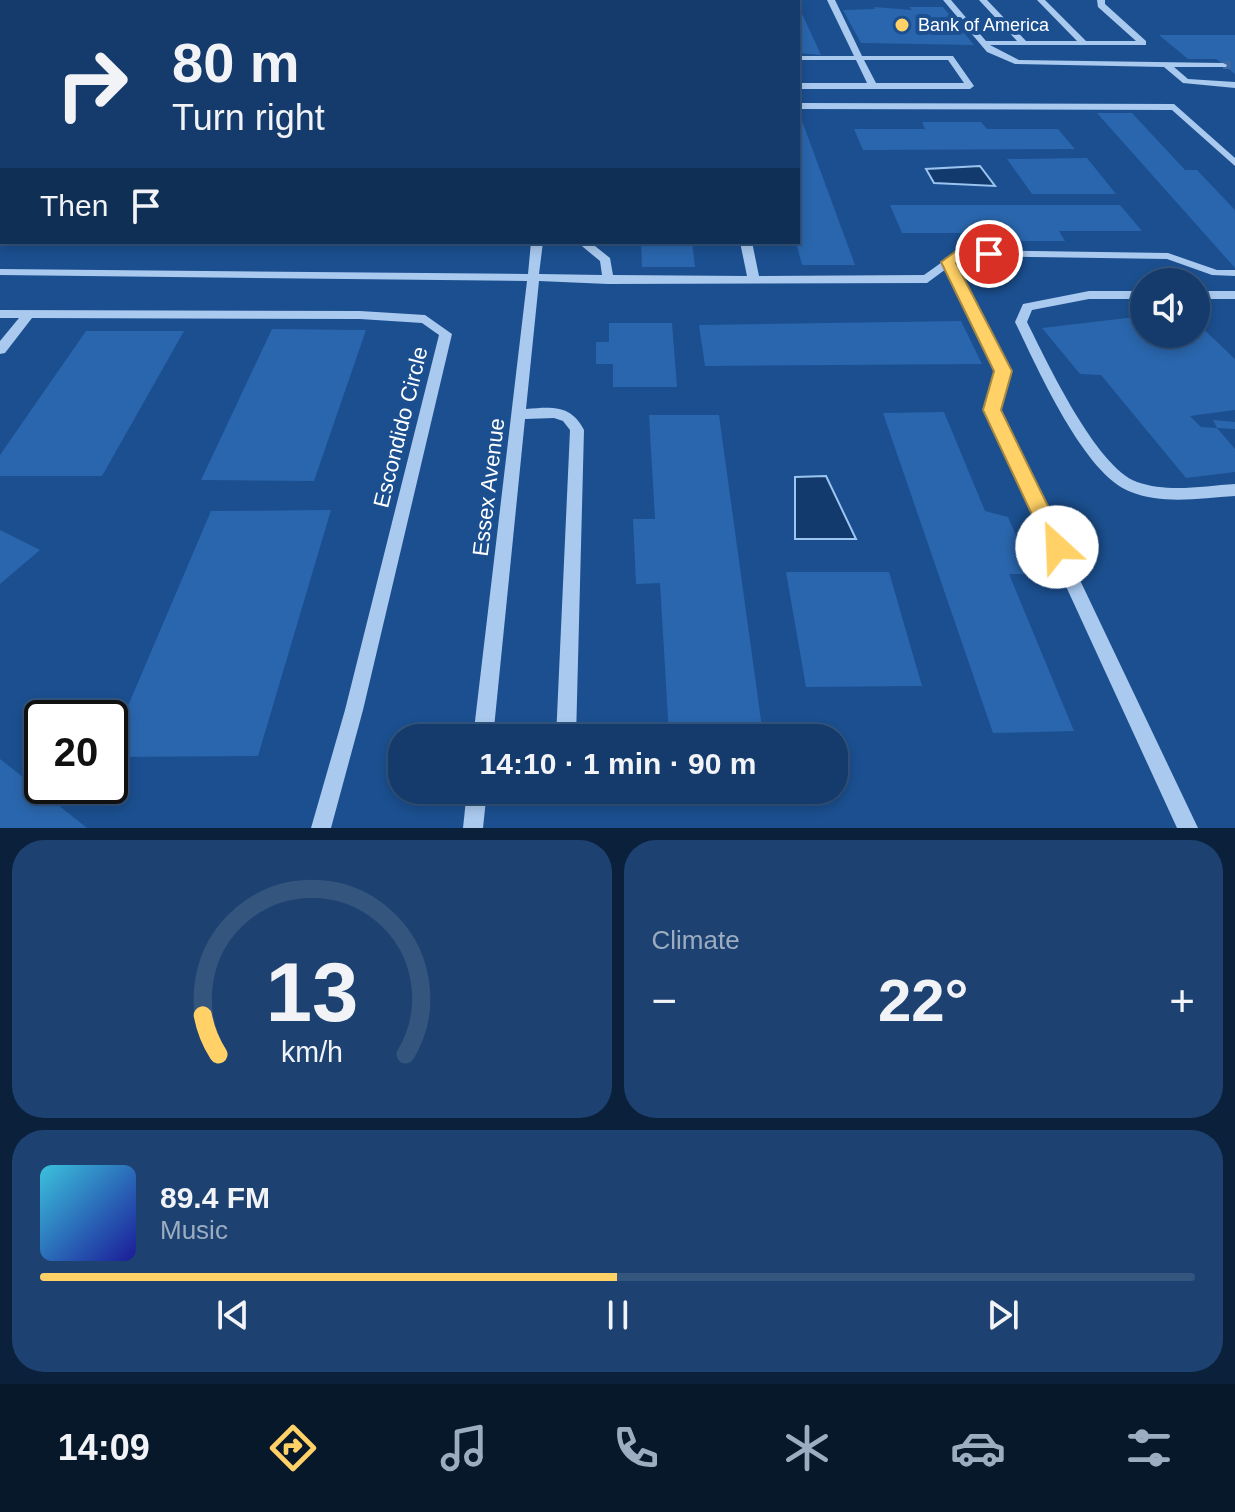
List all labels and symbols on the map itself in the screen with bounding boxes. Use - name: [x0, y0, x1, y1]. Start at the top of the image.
- place label: Bank of America: [918, 15, 1050, 35]
- marker: Bank of America: [893, 16, 911, 34]
- pin: [955, 220, 1023, 288]
- street label: Escondido Circle: [368, 344, 433, 510]
- street label: Essex Avenue: [468, 417, 509, 558]
- position arrow: [1015, 505, 1099, 589]
- speed limit sign: 20: [24, 700, 128, 804]

